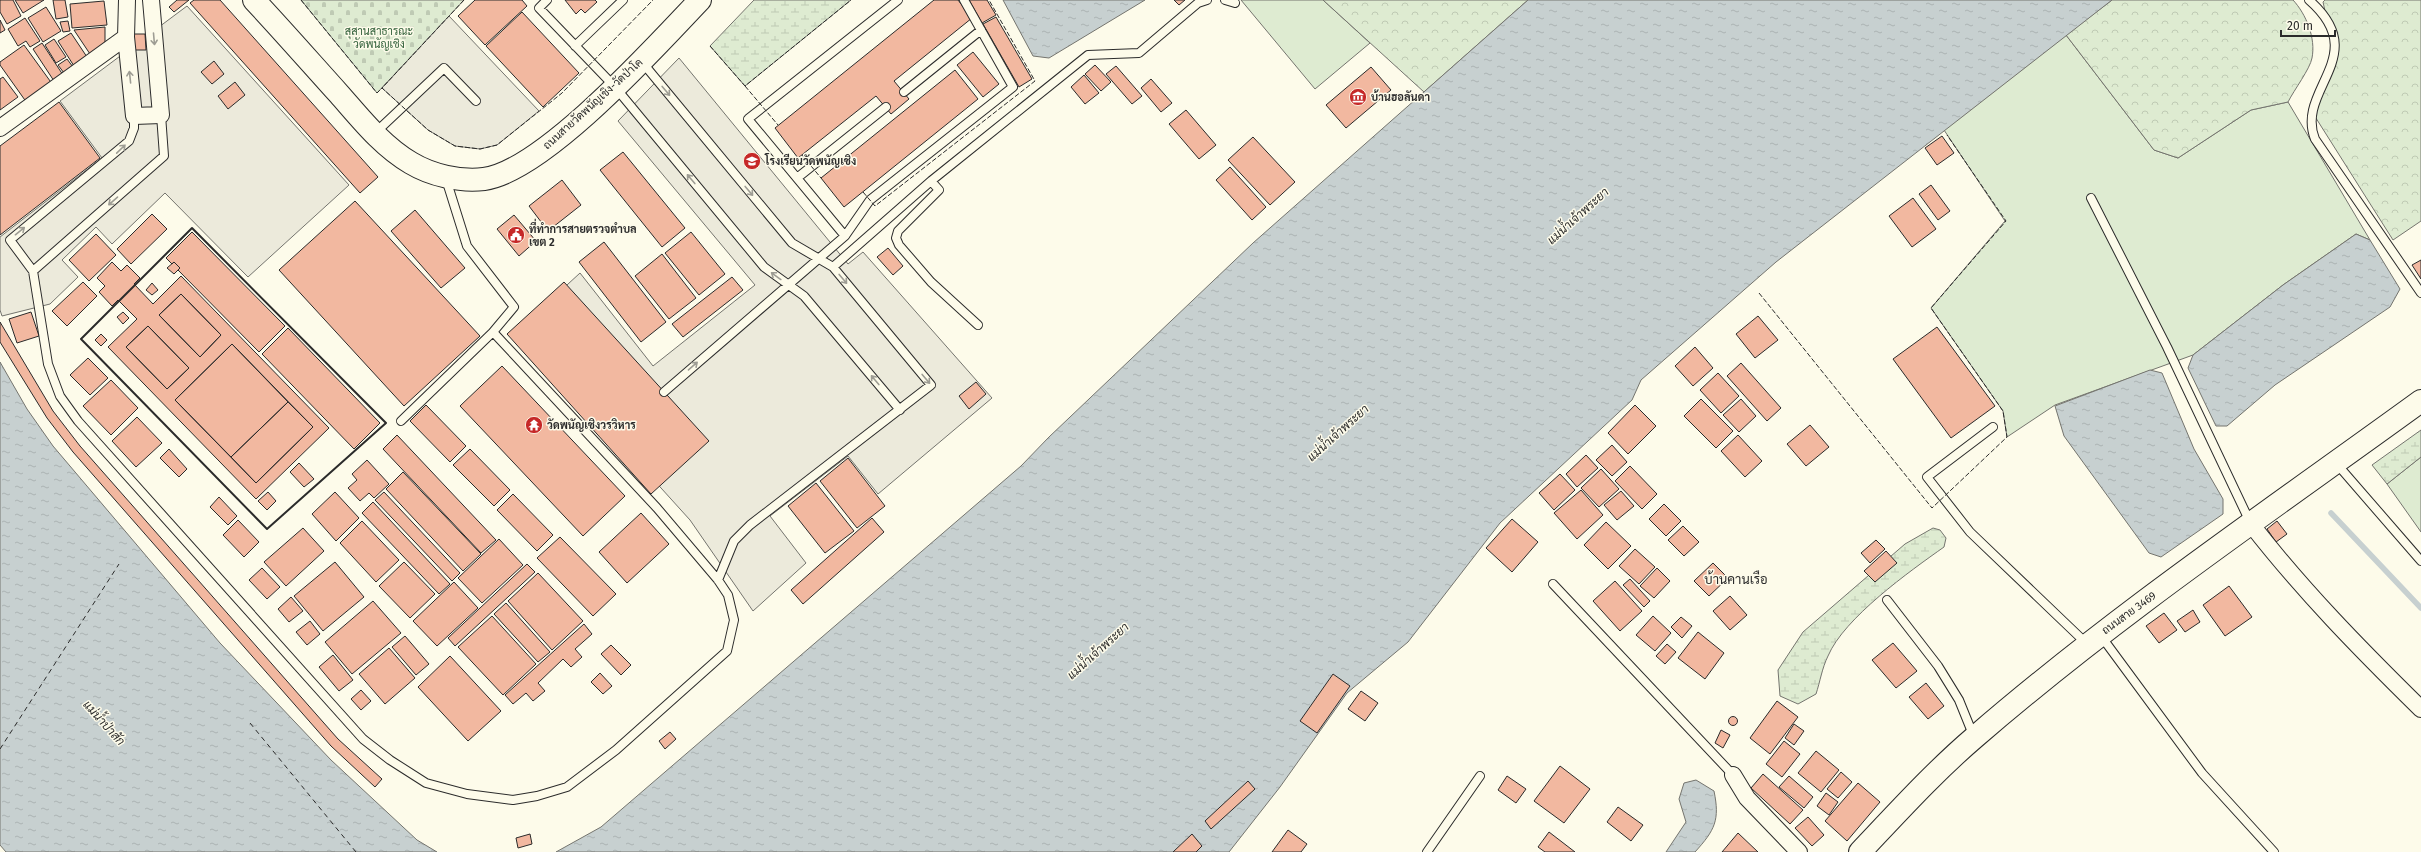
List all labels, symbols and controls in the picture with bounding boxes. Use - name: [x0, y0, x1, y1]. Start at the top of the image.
- scale bar: [2281, 12, 2335, 38]
- text: 20 m: [2287, 19, 2313, 33]
- park label: สุสานสาธารณะ วัดพนัญเชิง: [345, 25, 413, 51]
- one-way arrow: [151, 32, 158, 45]
- street label: ถนนสายวัดพนัญเชิง-วัดป่าโค: [539, 54, 646, 152]
- one-way arrow: [126, 71, 133, 84]
- one-way arrow: [662, 86, 671, 97]
- museum icon: บ้านฮอลันดา: [1348, 87, 1368, 107]
- place label: บ้านฮอลันดา: [1371, 89, 1430, 104]
- one-way arrow: [116, 144, 126, 154]
- school or university icon: โรงเรียนวัดพนัญเชิง: [742, 151, 762, 171]
- place label: โรงเรียนวัดพนัญเชิง: [764, 153, 856, 168]
- one-way arrow: [686, 173, 695, 184]
- water label: แม่น้ำเจ้าพระยา: [1542, 182, 1612, 247]
- one-way arrow: [745, 186, 754, 197]
- one-way arrow: [108, 196, 118, 205]
- place label: ที่ทำการสายตรวจตำบล เขต 2: [529, 218, 637, 249]
- public building icon: ที่ทำการสายตรวจตำบล เขต 2: [506, 225, 526, 245]
- one-way arrow: [15, 227, 26, 235]
- one-way arrow: [771, 272, 782, 280]
- one-way arrow: [839, 273, 847, 284]
- one-way arrow: [688, 362, 699, 371]
- one-way arrow: [871, 374, 880, 385]
- one-way arrow: [921, 374, 930, 384]
- water label: แม่น้ำเจ้าพระยา: [1302, 399, 1372, 464]
- temple icon: วัดพนัญเชิงวรวิหาร: [524, 415, 544, 435]
- place label: วัดพนัญเชิงวรวิหาร: [547, 418, 636, 432]
- district label: บ้านคานเรือ: [1704, 570, 1768, 587]
- street label: ถนนสาย 3469: [2099, 589, 2159, 637]
- water label: แม่น้ำเจ้าพระยา: [1062, 617, 1132, 682]
- water label: แม่น้ำป่าสัก: [80, 695, 131, 748]

